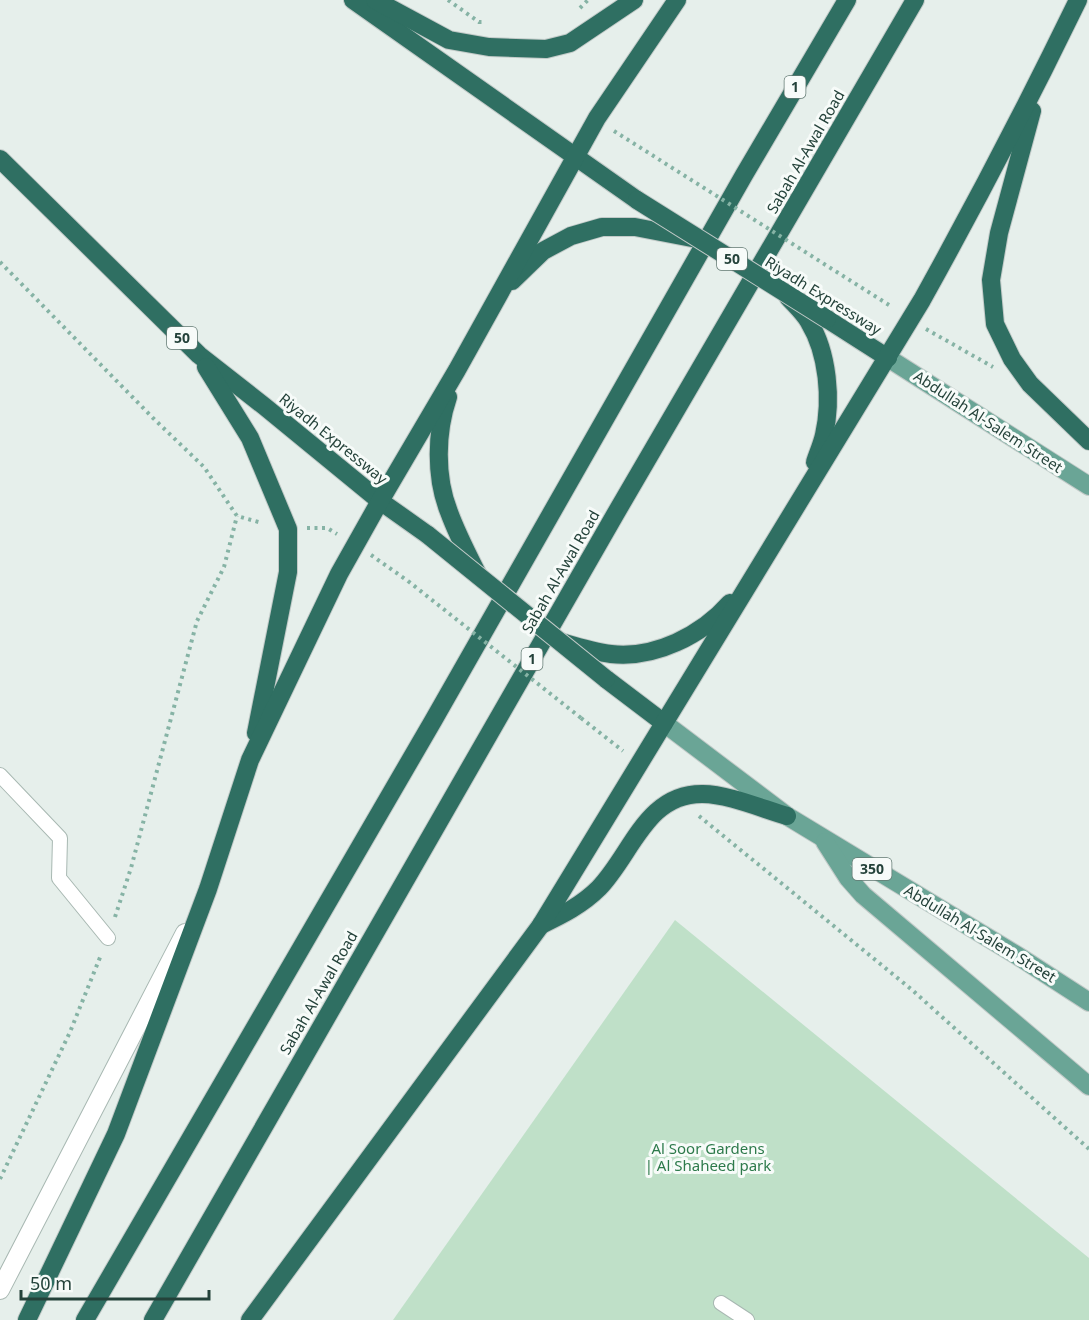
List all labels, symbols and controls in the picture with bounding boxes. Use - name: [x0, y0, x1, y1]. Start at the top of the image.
- road number: 1: [784, 76, 806, 98]
- street label: Sabah Al-Awal Road: [762, 86, 849, 217]
- road number: 50: [717, 248, 747, 270]
- street label: Riyadh Expressway: [762, 251, 886, 339]
- road number: 50: [167, 327, 197, 349]
- street label: Abdullah Al-Salem Street: [910, 365, 1067, 477]
- street label: Riyadh Expressway: [275, 388, 392, 488]
- street label: Sabah Al-Awal Road: [517, 506, 604, 637]
- road number: 1: [522, 648, 542, 670]
- road number: 350: [852, 858, 892, 880]
- street label: Abdullah Al-Salem Street: [901, 880, 1061, 987]
- street label: Sabah Al-Awal Road: [275, 927, 362, 1058]
- park label: Al Soor Gardens | Al Shaheed park: [645, 1138, 771, 1175]
- scale bar: [21, 1263, 208, 1301]
- text: 50 m: [30, 1271, 72, 1295]

